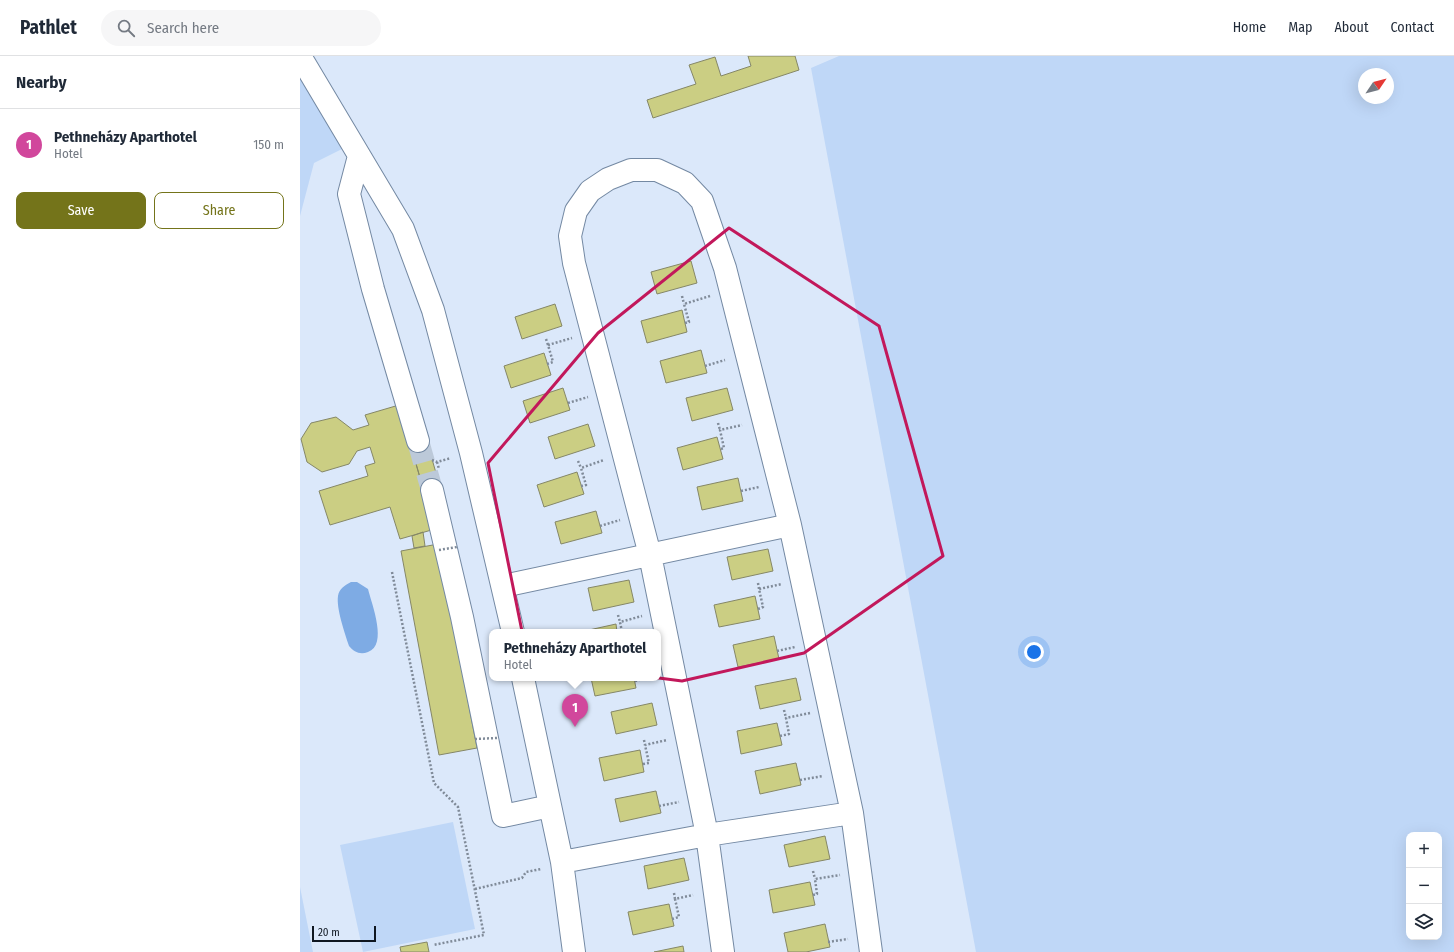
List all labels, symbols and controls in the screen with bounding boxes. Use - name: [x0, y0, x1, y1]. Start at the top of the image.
- search box: [101, 10, 381, 46]
- text: Pathlet: [20, 16, 77, 39]
- icon: search: [115, 17, 137, 39]
- text: Search here: [147, 19, 219, 37]
- text: Home: [1233, 19, 1266, 36]
- text: Map: [1288, 19, 1312, 36]
- text: About: [1334, 19, 1369, 36]
- text: Contact: [1391, 19, 1434, 36]
- north arrow: [1358, 68, 1394, 104]
- text: Nearby: [16, 72, 67, 93]
- text: Pethneházy Aparthotel: [54, 128, 197, 146]
- text: 1: [26, 137, 32, 152]
- text: 150 m: [253, 137, 284, 152]
- text: Hotel: [54, 146, 83, 161]
- button: Save: [16, 192, 146, 229]
- button: Share: [154, 192, 284, 229]
- popup: [489, 629, 661, 681]
- text: Pethneházy Aparthotel: [504, 639, 646, 657]
- your location: [1024, 642, 1044, 662]
- text: Hotel: [504, 657, 532, 672]
- pin: 1: [562, 694, 588, 727]
- map controls: [1406, 832, 1442, 940]
- button: +: [1406, 832, 1442, 868]
- button: −: [1406, 868, 1442, 904]
- button: layers: [1406, 904, 1442, 940]
- scale bar: [312, 924, 376, 943]
- text: 20 m: [318, 926, 340, 939]

